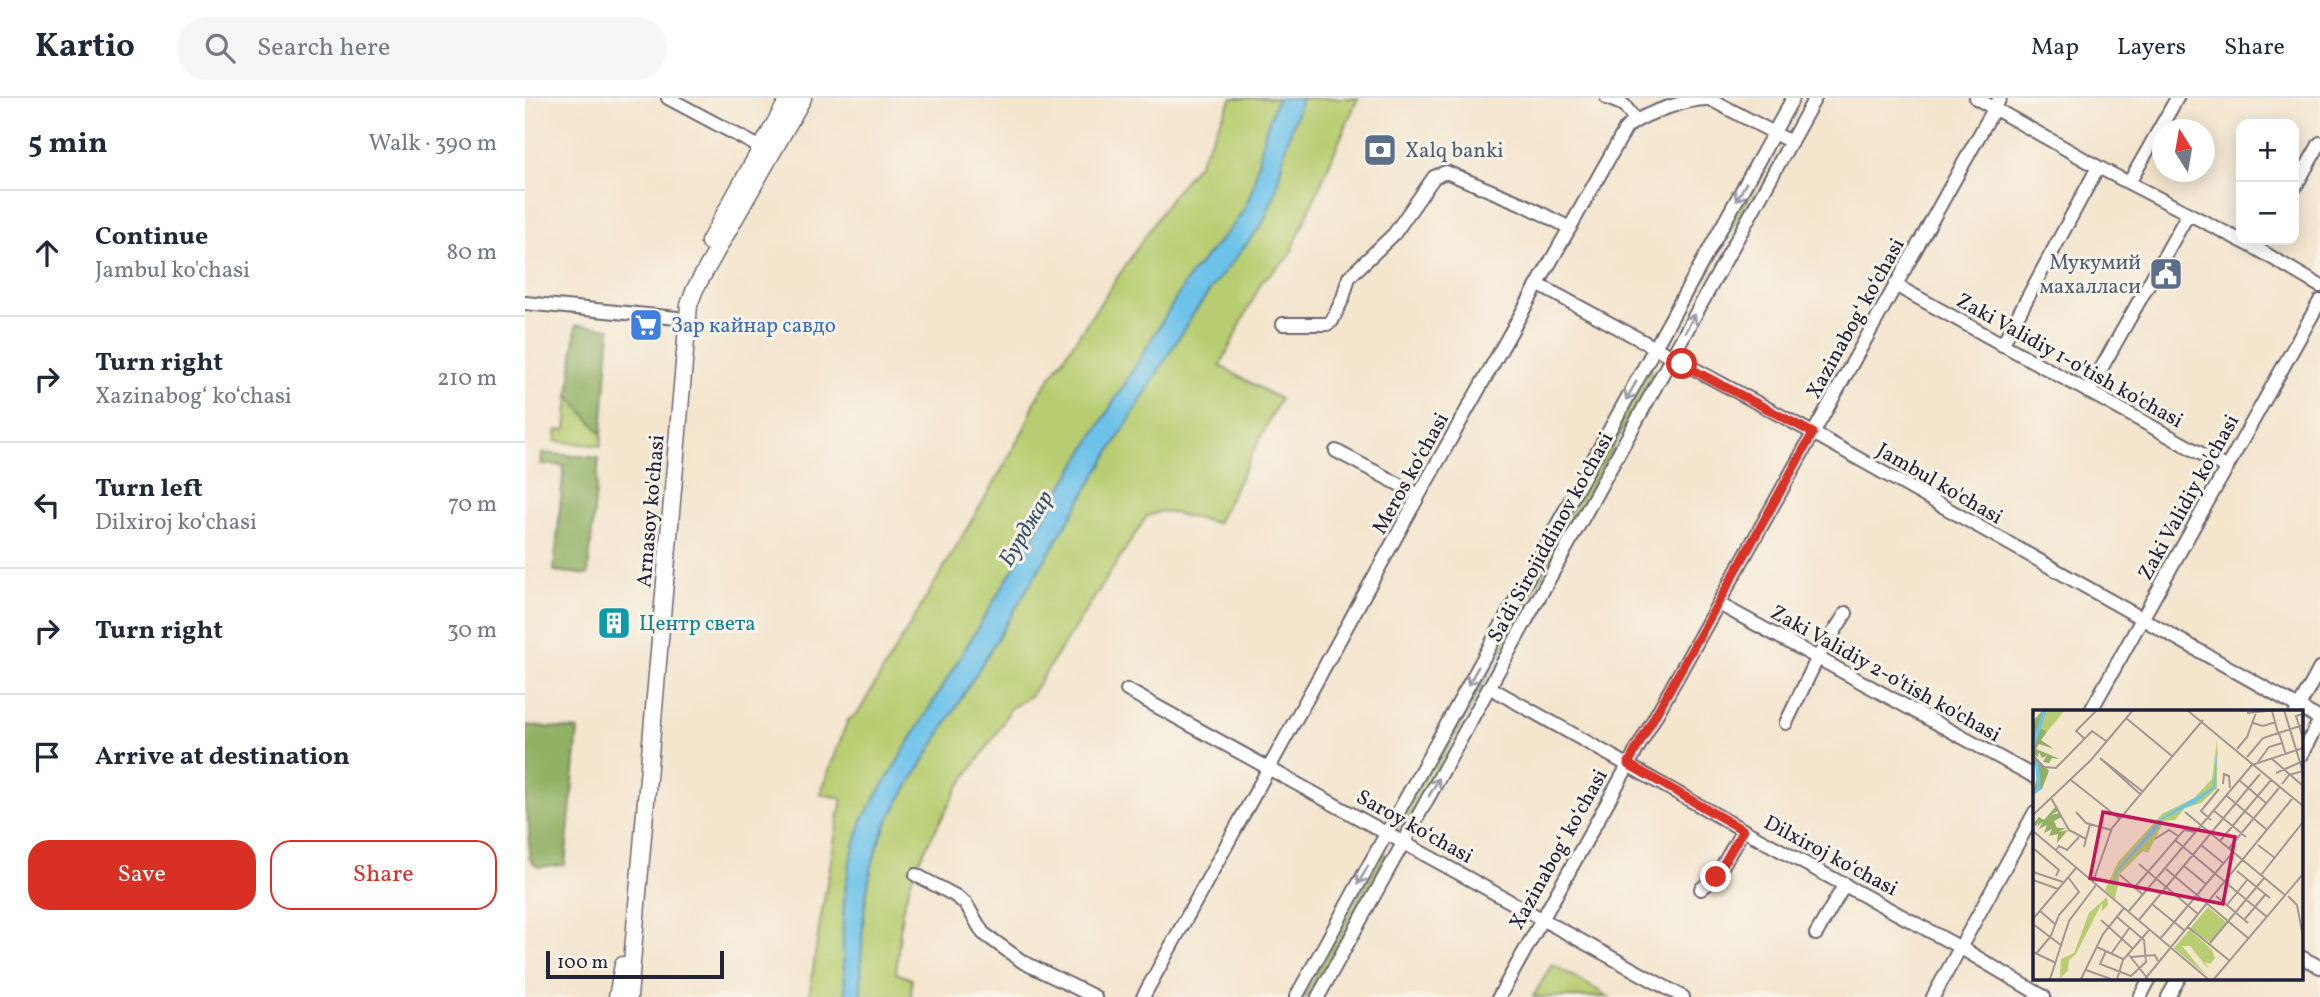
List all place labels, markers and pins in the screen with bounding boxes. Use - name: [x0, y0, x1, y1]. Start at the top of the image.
- bank icon: Xalq banki: [1361, 131, 1399, 169]
- place label: Xalq banki: [1405, 137, 1504, 166]
- place label: Мукумий махалласи: [2039, 249, 2141, 302]
- public building icon: Мукумий махалласи: [2147, 255, 2185, 293]
- supermarket icon: Зар кайнар савдо: [627, 306, 665, 344]
- place label: Зар кайнар савдо: [671, 312, 836, 341]
- building icon: Центр света: [595, 604, 633, 642]
- place label: Центр света: [639, 610, 756, 639]

